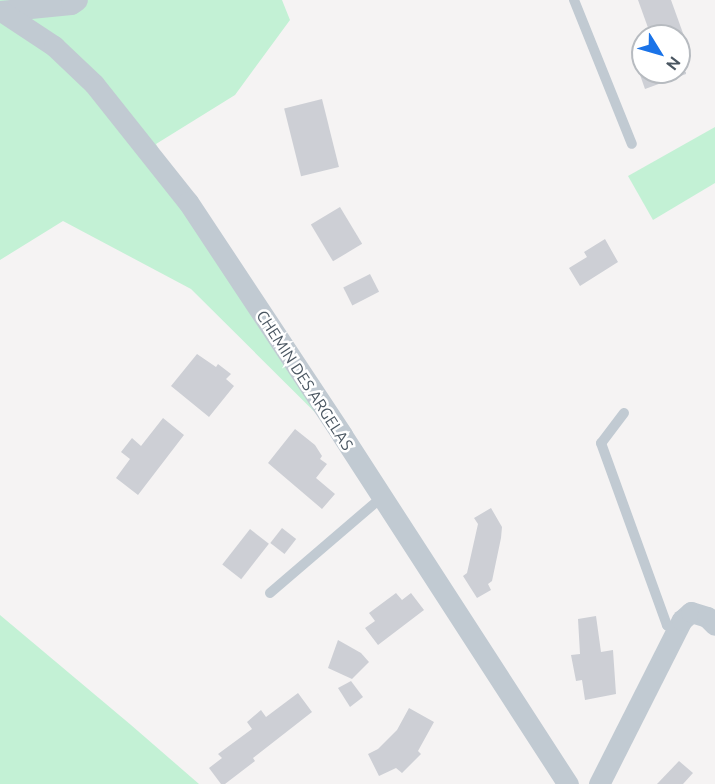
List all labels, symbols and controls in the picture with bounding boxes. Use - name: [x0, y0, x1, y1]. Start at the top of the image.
- north arrow: [631, 24, 691, 84]
- text: N: [663, 53, 685, 74]
- street label: CHEMIN DES ARGELAS: [253, 306, 357, 454]

